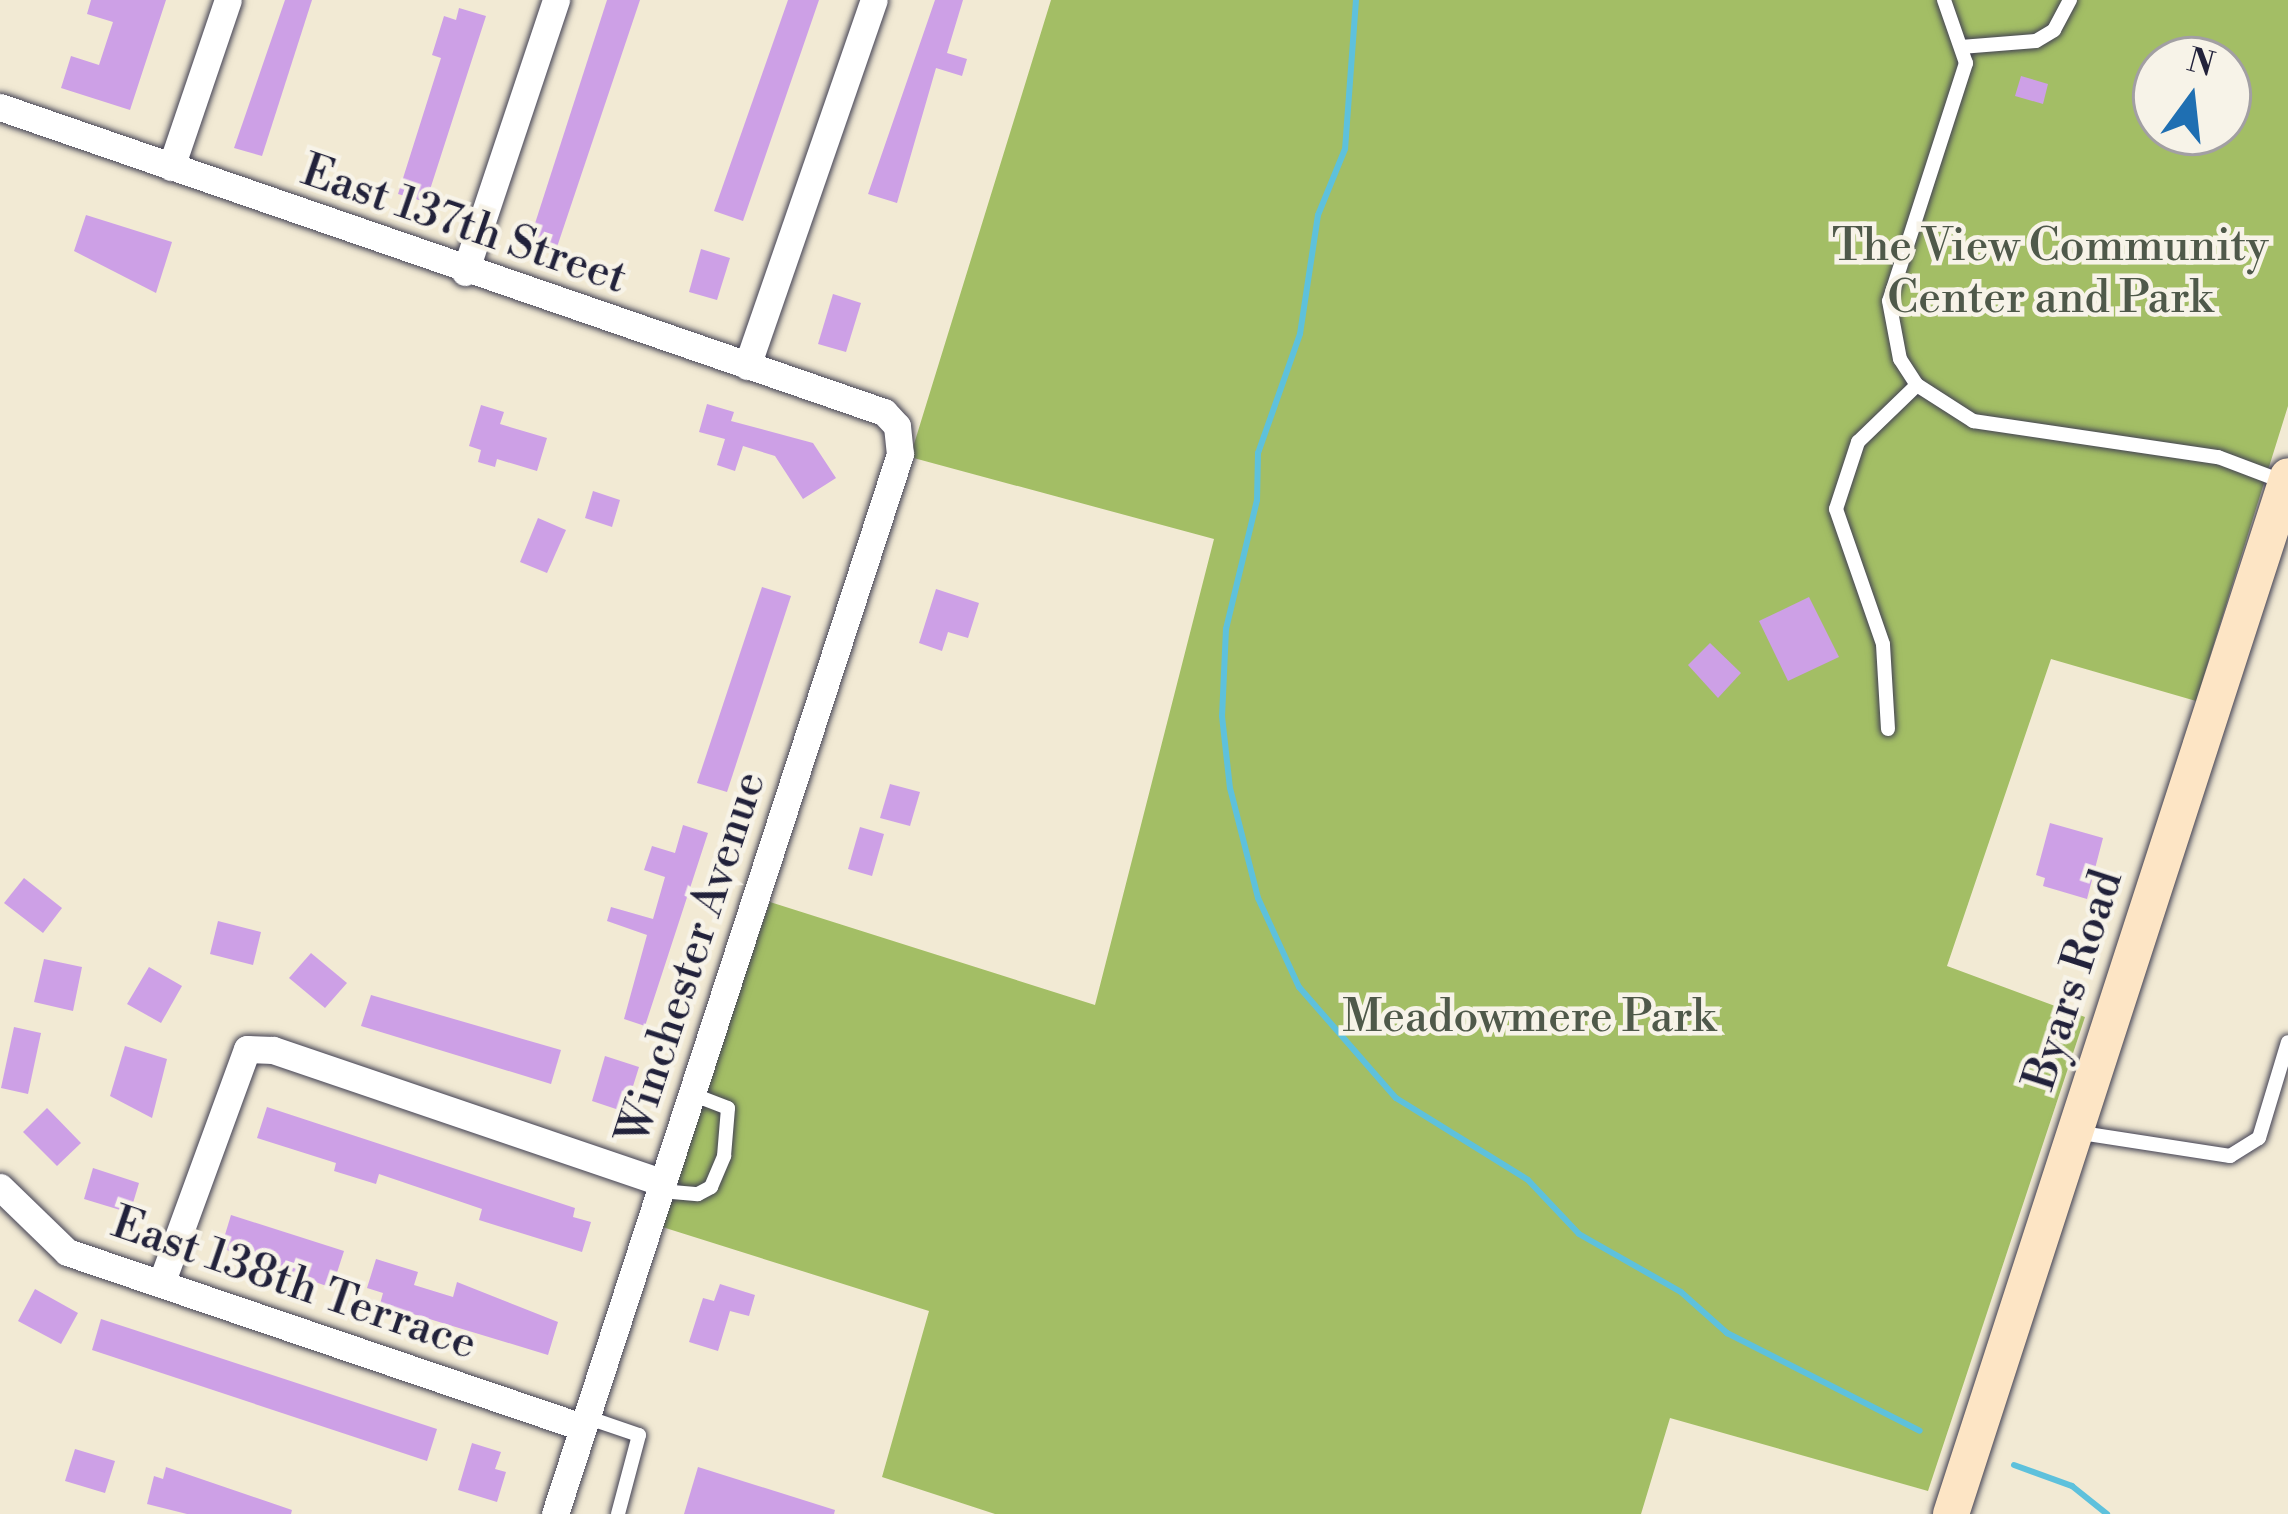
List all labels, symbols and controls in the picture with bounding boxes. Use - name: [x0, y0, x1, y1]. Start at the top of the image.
- north arrow: [2132, 36, 2252, 156]
- text: N: [2183, 40, 2219, 87]
- street label: East 137th Street: [295, 144, 633, 306]
- park label: The View Community Center and Park: [1832, 220, 2268, 326]
- street label: Winchester Avenue: [606, 765, 778, 1151]
- street label: Byars Road: [2013, 863, 2135, 1097]
- park label: Meadowmere Park: [1342, 991, 1716, 1045]
- street label: East 138th Terrace: [105, 1196, 483, 1372]

